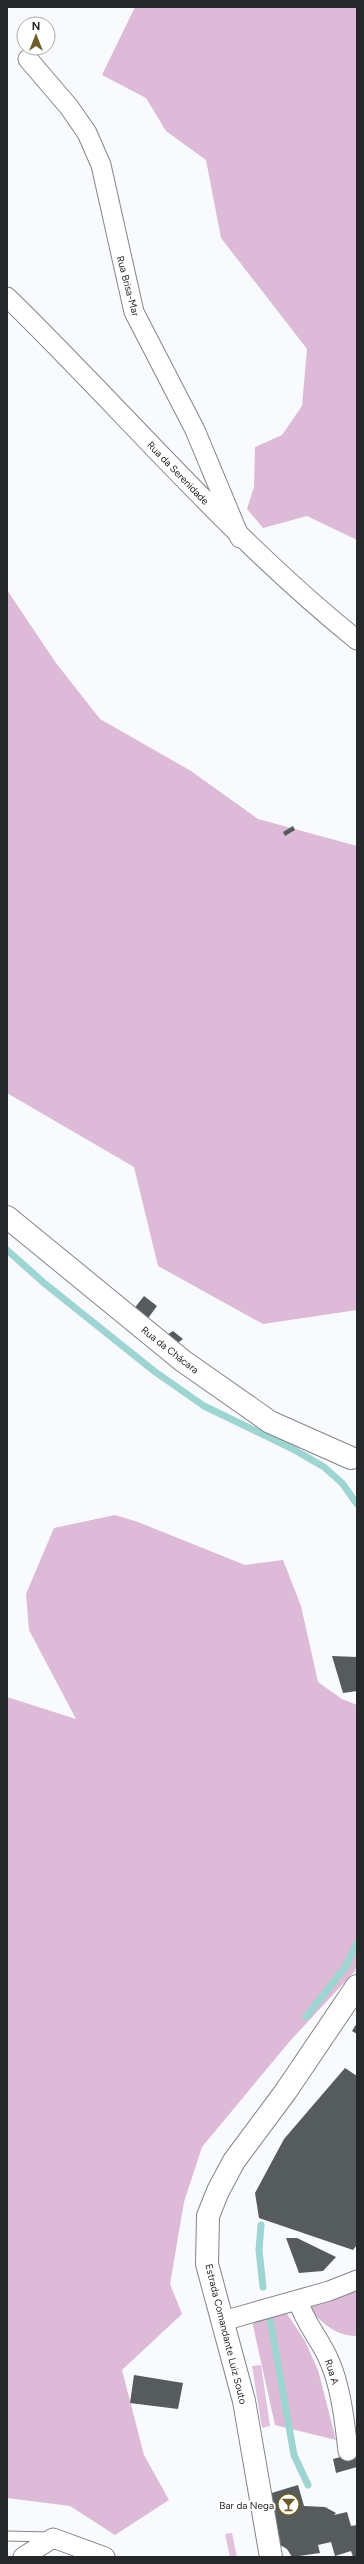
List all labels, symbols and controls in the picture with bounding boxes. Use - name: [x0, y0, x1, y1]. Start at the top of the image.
- north arrow: [16, 16, 56, 56]
- text: N: [32, 20, 40, 33]
- street label: Rua Brisa-Mar: [114, 254, 142, 318]
- street label: Rua da Serenidade: [144, 438, 212, 508]
- street label: Rua da Chácara: [139, 1323, 201, 1377]
- street label: Estrada Comandante Luiz Souto: [202, 2262, 250, 2406]
- street label: Rua A: [322, 2358, 342, 2387]
- bar icon: Bar da Nega: [276, 2492, 302, 2518]
- place label: Bar da Nega: [219, 2499, 274, 2512]

